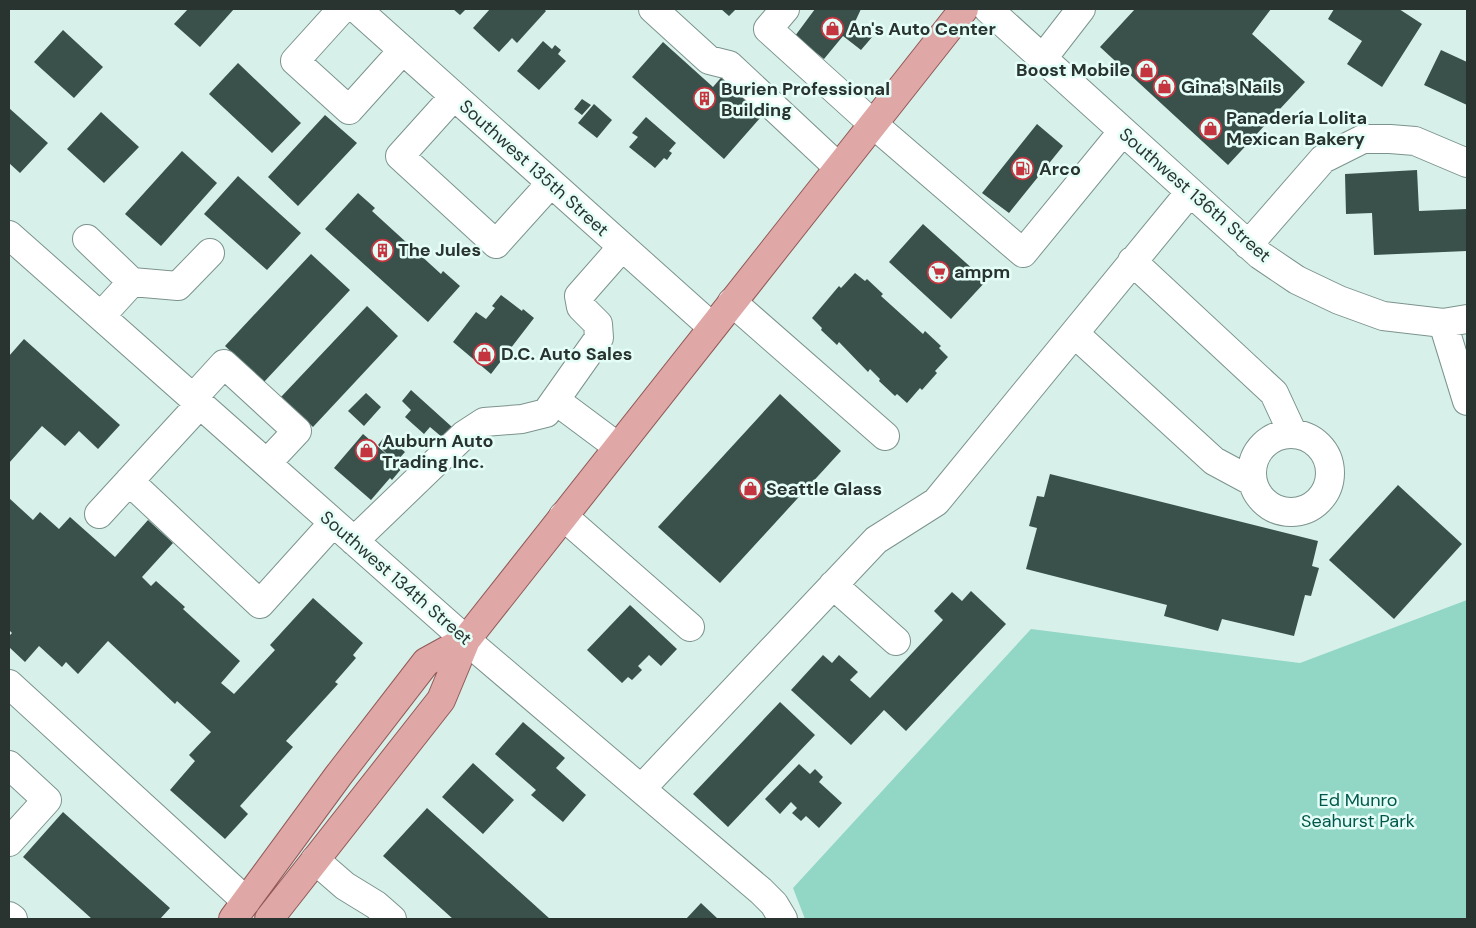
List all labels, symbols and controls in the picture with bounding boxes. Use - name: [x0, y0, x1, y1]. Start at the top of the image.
- shop icon: An's Auto Center: [820, 17, 844, 41]
- place label: An's Auto Center: [848, 17, 996, 41]
- place label: Boost Mobile: [1016, 58, 1130, 82]
- shop icon: Boost Mobile: [1134, 58, 1158, 82]
- shop icon: Gina's Nails: [1153, 75, 1177, 99]
- place label: Gina's Nails: [1181, 75, 1282, 99]
- place label: Burien Professional Building: [721, 77, 890, 122]
- building icon: Burien Professional Building: [693, 87, 717, 111]
- street label: Southwest 135th Street: [454, 94, 614, 242]
- place label: Panadería Lolita Mexican Bakery: [1226, 106, 1367, 151]
- shop icon: Panadería Lolita Mexican Bakery: [1198, 116, 1222, 140]
- street label: Southwest 136th Street: [1114, 122, 1276, 268]
- fuel station icon: Arco: [1011, 157, 1035, 181]
- place label: Arco: [1039, 157, 1081, 181]
- building icon: The Jules: [370, 238, 394, 262]
- place label: The Jules: [398, 238, 481, 262]
- supermarket icon: ampm: [926, 260, 950, 284]
- place label: ampm: [954, 260, 1010, 284]
- shop icon: D.C. Auto Sales: [473, 342, 497, 366]
- place label: D.C. Auto Sales: [501, 342, 632, 366]
- place label: Auburn Auto Trading Inc.: [382, 429, 494, 474]
- shop icon: Auburn Auto Trading Inc.: [354, 439, 378, 463]
- shop icon: Seattle Glass: [738, 477, 762, 501]
- place label: Seattle Glass: [766, 477, 882, 501]
- street label: Southwest 134th Street: [315, 506, 477, 650]
- park label: Ed Munro Seahurst Park: [1301, 788, 1415, 833]

